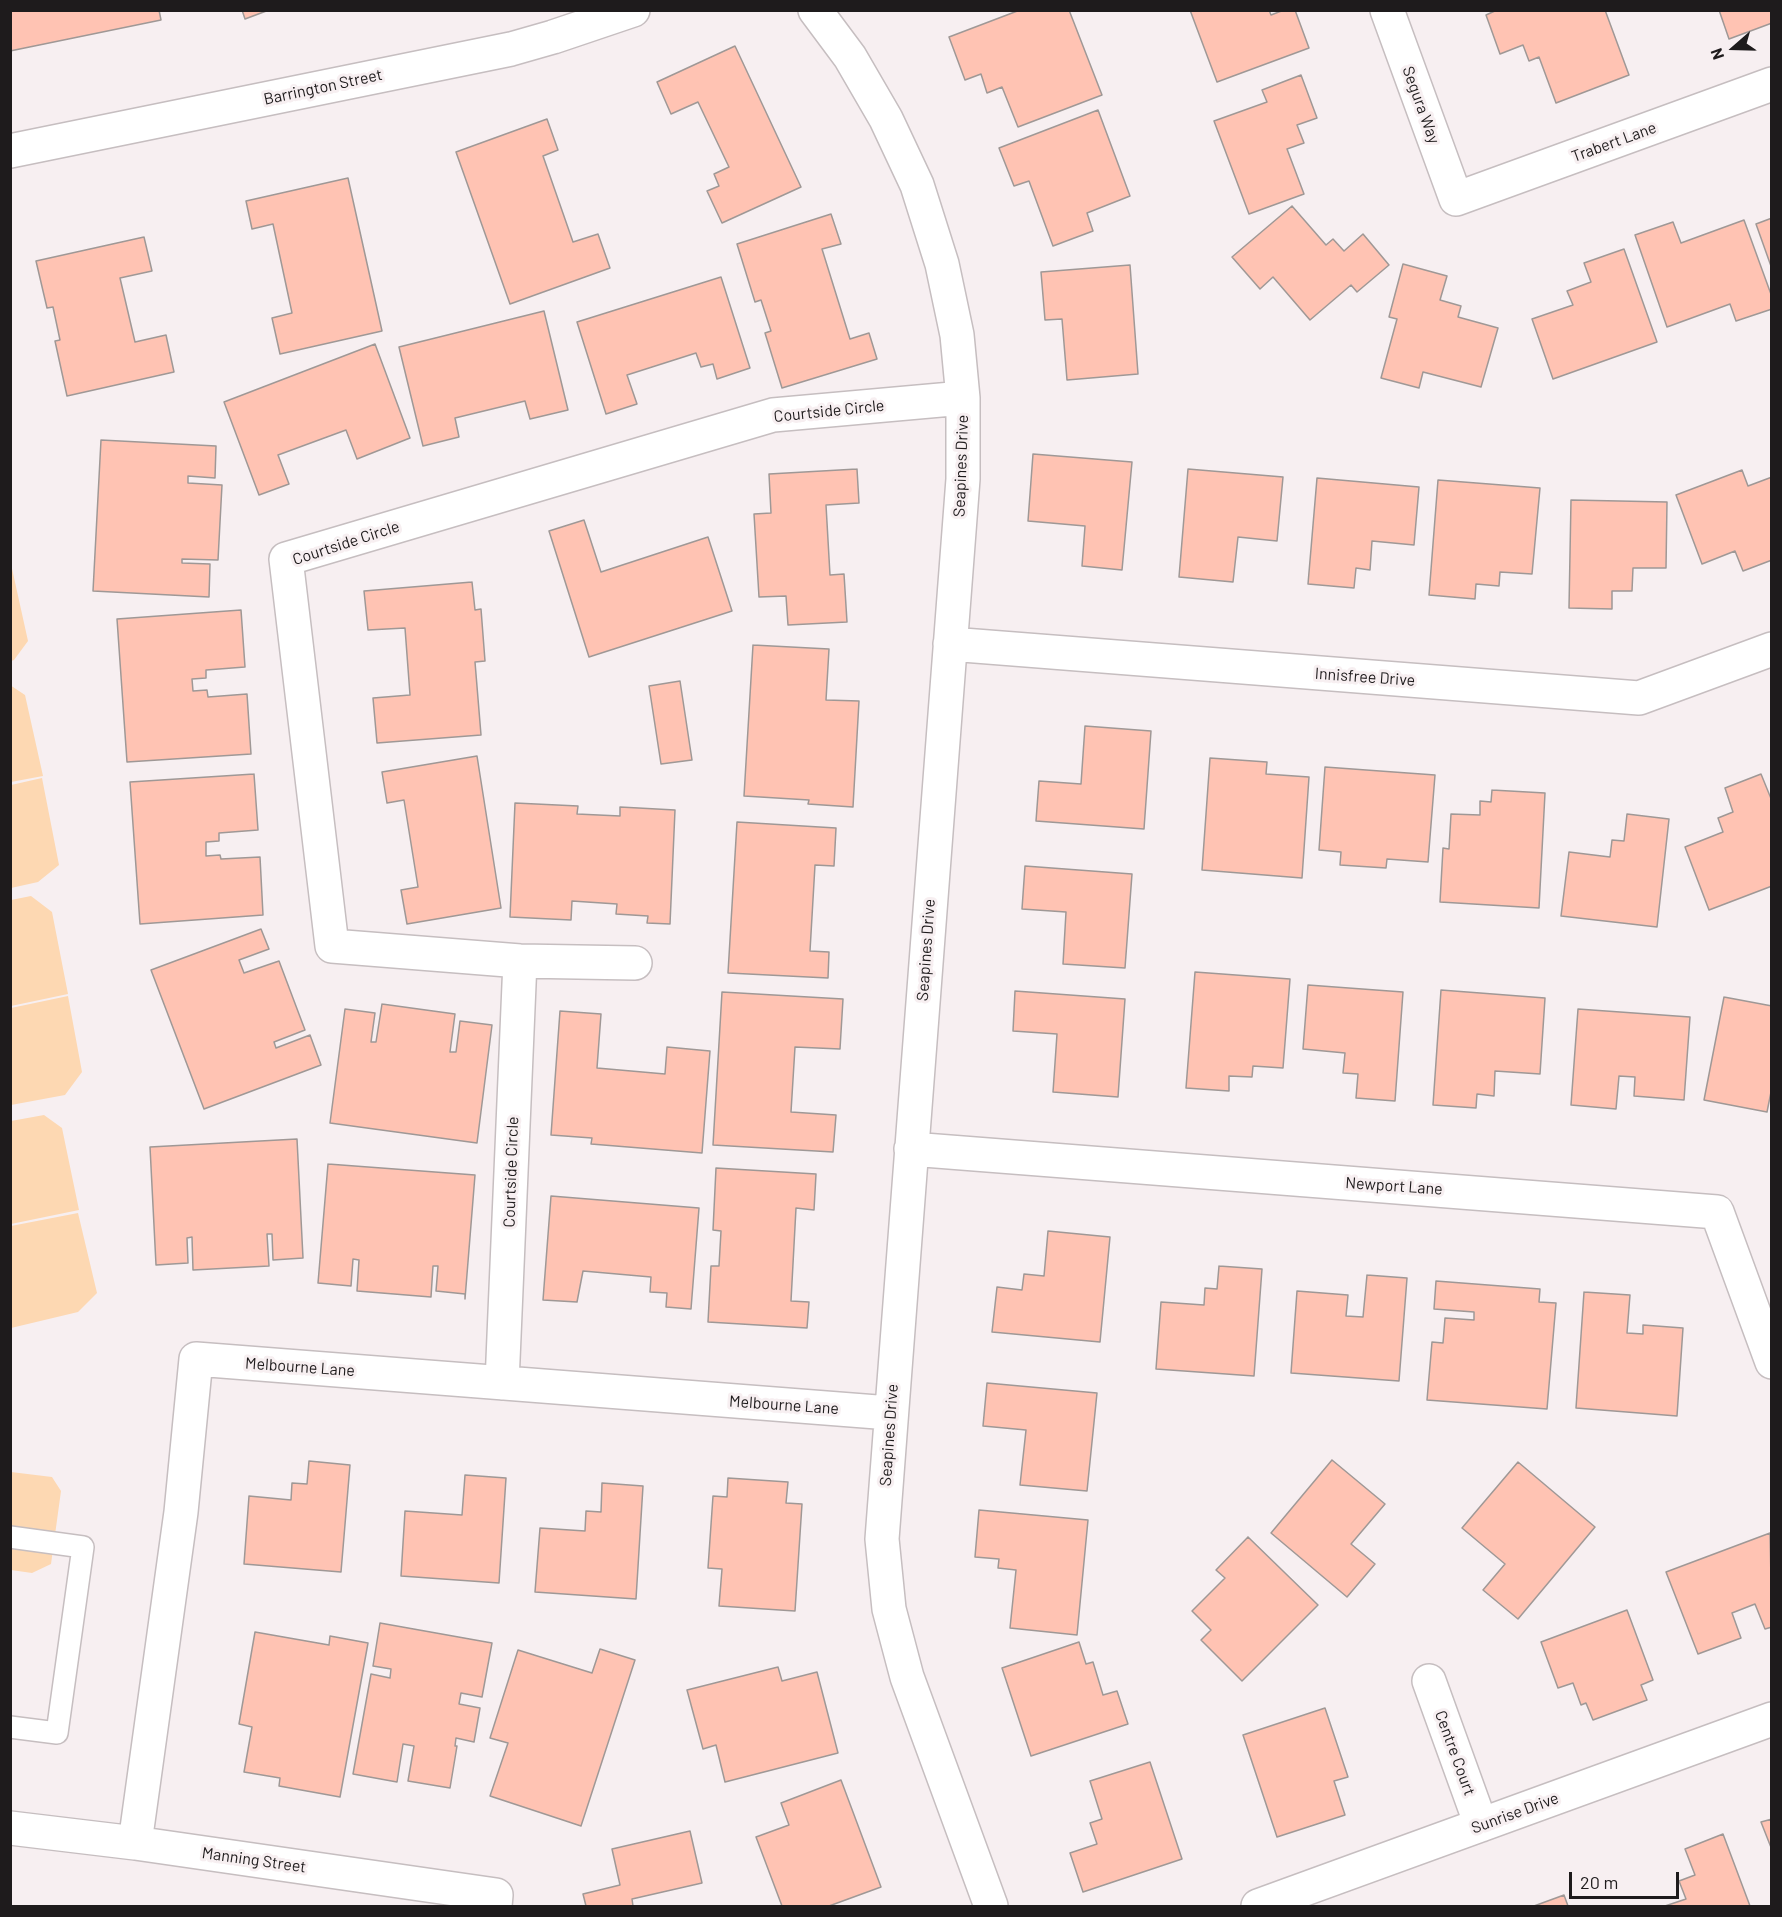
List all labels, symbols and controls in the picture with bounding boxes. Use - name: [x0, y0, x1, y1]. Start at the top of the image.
- north arrow: [1704, 18, 1764, 78]
- text: N: [1706, 46, 1727, 63]
- street label: Segura Way: [1398, 64, 1444, 146]
- street label: Barrington Street: [262, 65, 384, 109]
- street label: Trabert Lane: [1569, 118, 1659, 166]
- street label: Courtside Circle: [773, 396, 885, 426]
- street label: Seapines Drive: [950, 415, 972, 517]
- street label: Courtside Circle: [290, 517, 402, 569]
- street label: Innisfree Drive: [1314, 664, 1416, 690]
- street label: Seapines Drive: [913, 898, 939, 1002]
- street label: Courtside Circle: [499, 1116, 523, 1228]
- street label: Newport Lane: [1345, 1173, 1443, 1199]
- street label: Melbourne Lane: [244, 1354, 356, 1380]
- street label: Seapines Drive: [876, 1383, 902, 1487]
- street label: Melbourne Lane: [728, 1392, 840, 1418]
- street label: Centre Court: [1431, 1708, 1479, 1798]
- street label: Sunrise Drive: [1469, 1788, 1561, 1838]
- street label: Manning Street: [201, 1843, 307, 1877]
- scale bar: [1572, 1860, 1682, 1898]
- text: 20 m: [1580, 1871, 1618, 1893]

